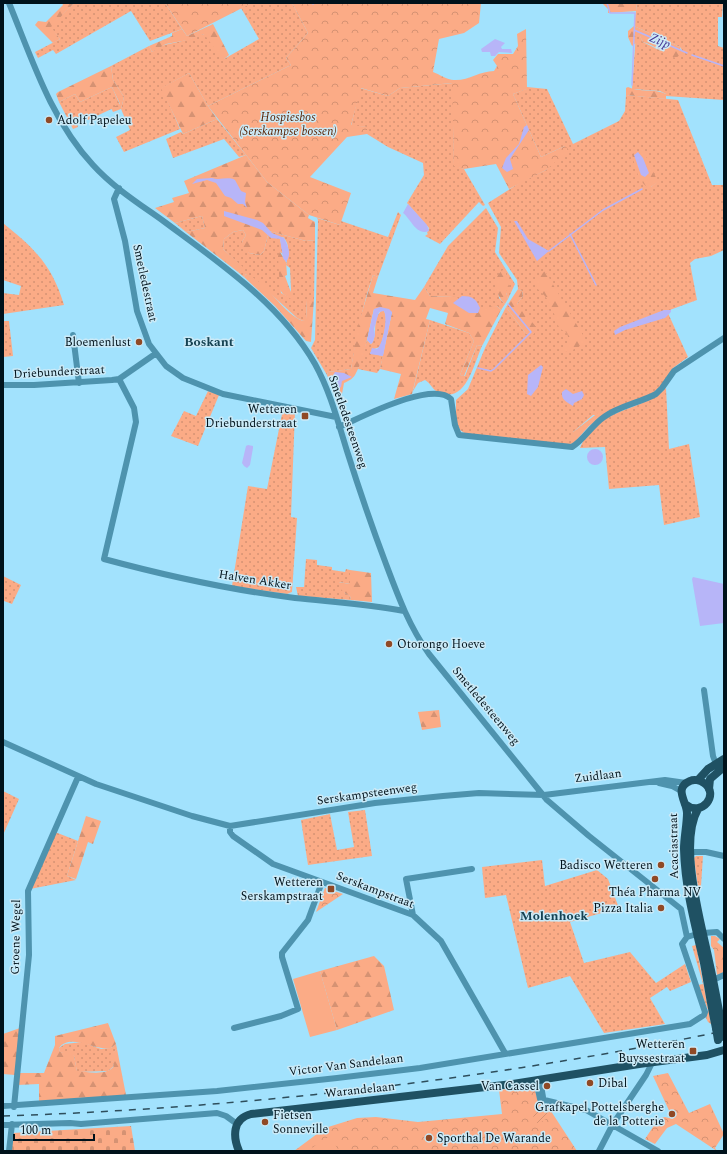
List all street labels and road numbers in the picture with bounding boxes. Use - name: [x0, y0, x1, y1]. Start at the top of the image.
- street label: Smetledestraat: [128, 242, 162, 324]
- street label: Driebunderstraat: [13, 360, 105, 384]
- street label: Smetledesteenweg: [323, 373, 373, 471]
- street label: Halven Akker: [217, 565, 293, 595]
- street label: Smetledesteenweg: [447, 662, 525, 750]
- street label: Zuidlaan: [573, 764, 623, 788]
- street label: Serskampsteenweg: [316, 778, 418, 810]
- street label: Acaciastraat: [664, 813, 684, 879]
- street label: Serskampstraat: [333, 866, 417, 914]
- street label: Groene Wegel: [6, 899, 26, 975]
- street label: Victor Van Sandelaan: [288, 1049, 404, 1081]
- street label: Warandelaan: [324, 1077, 396, 1103]

